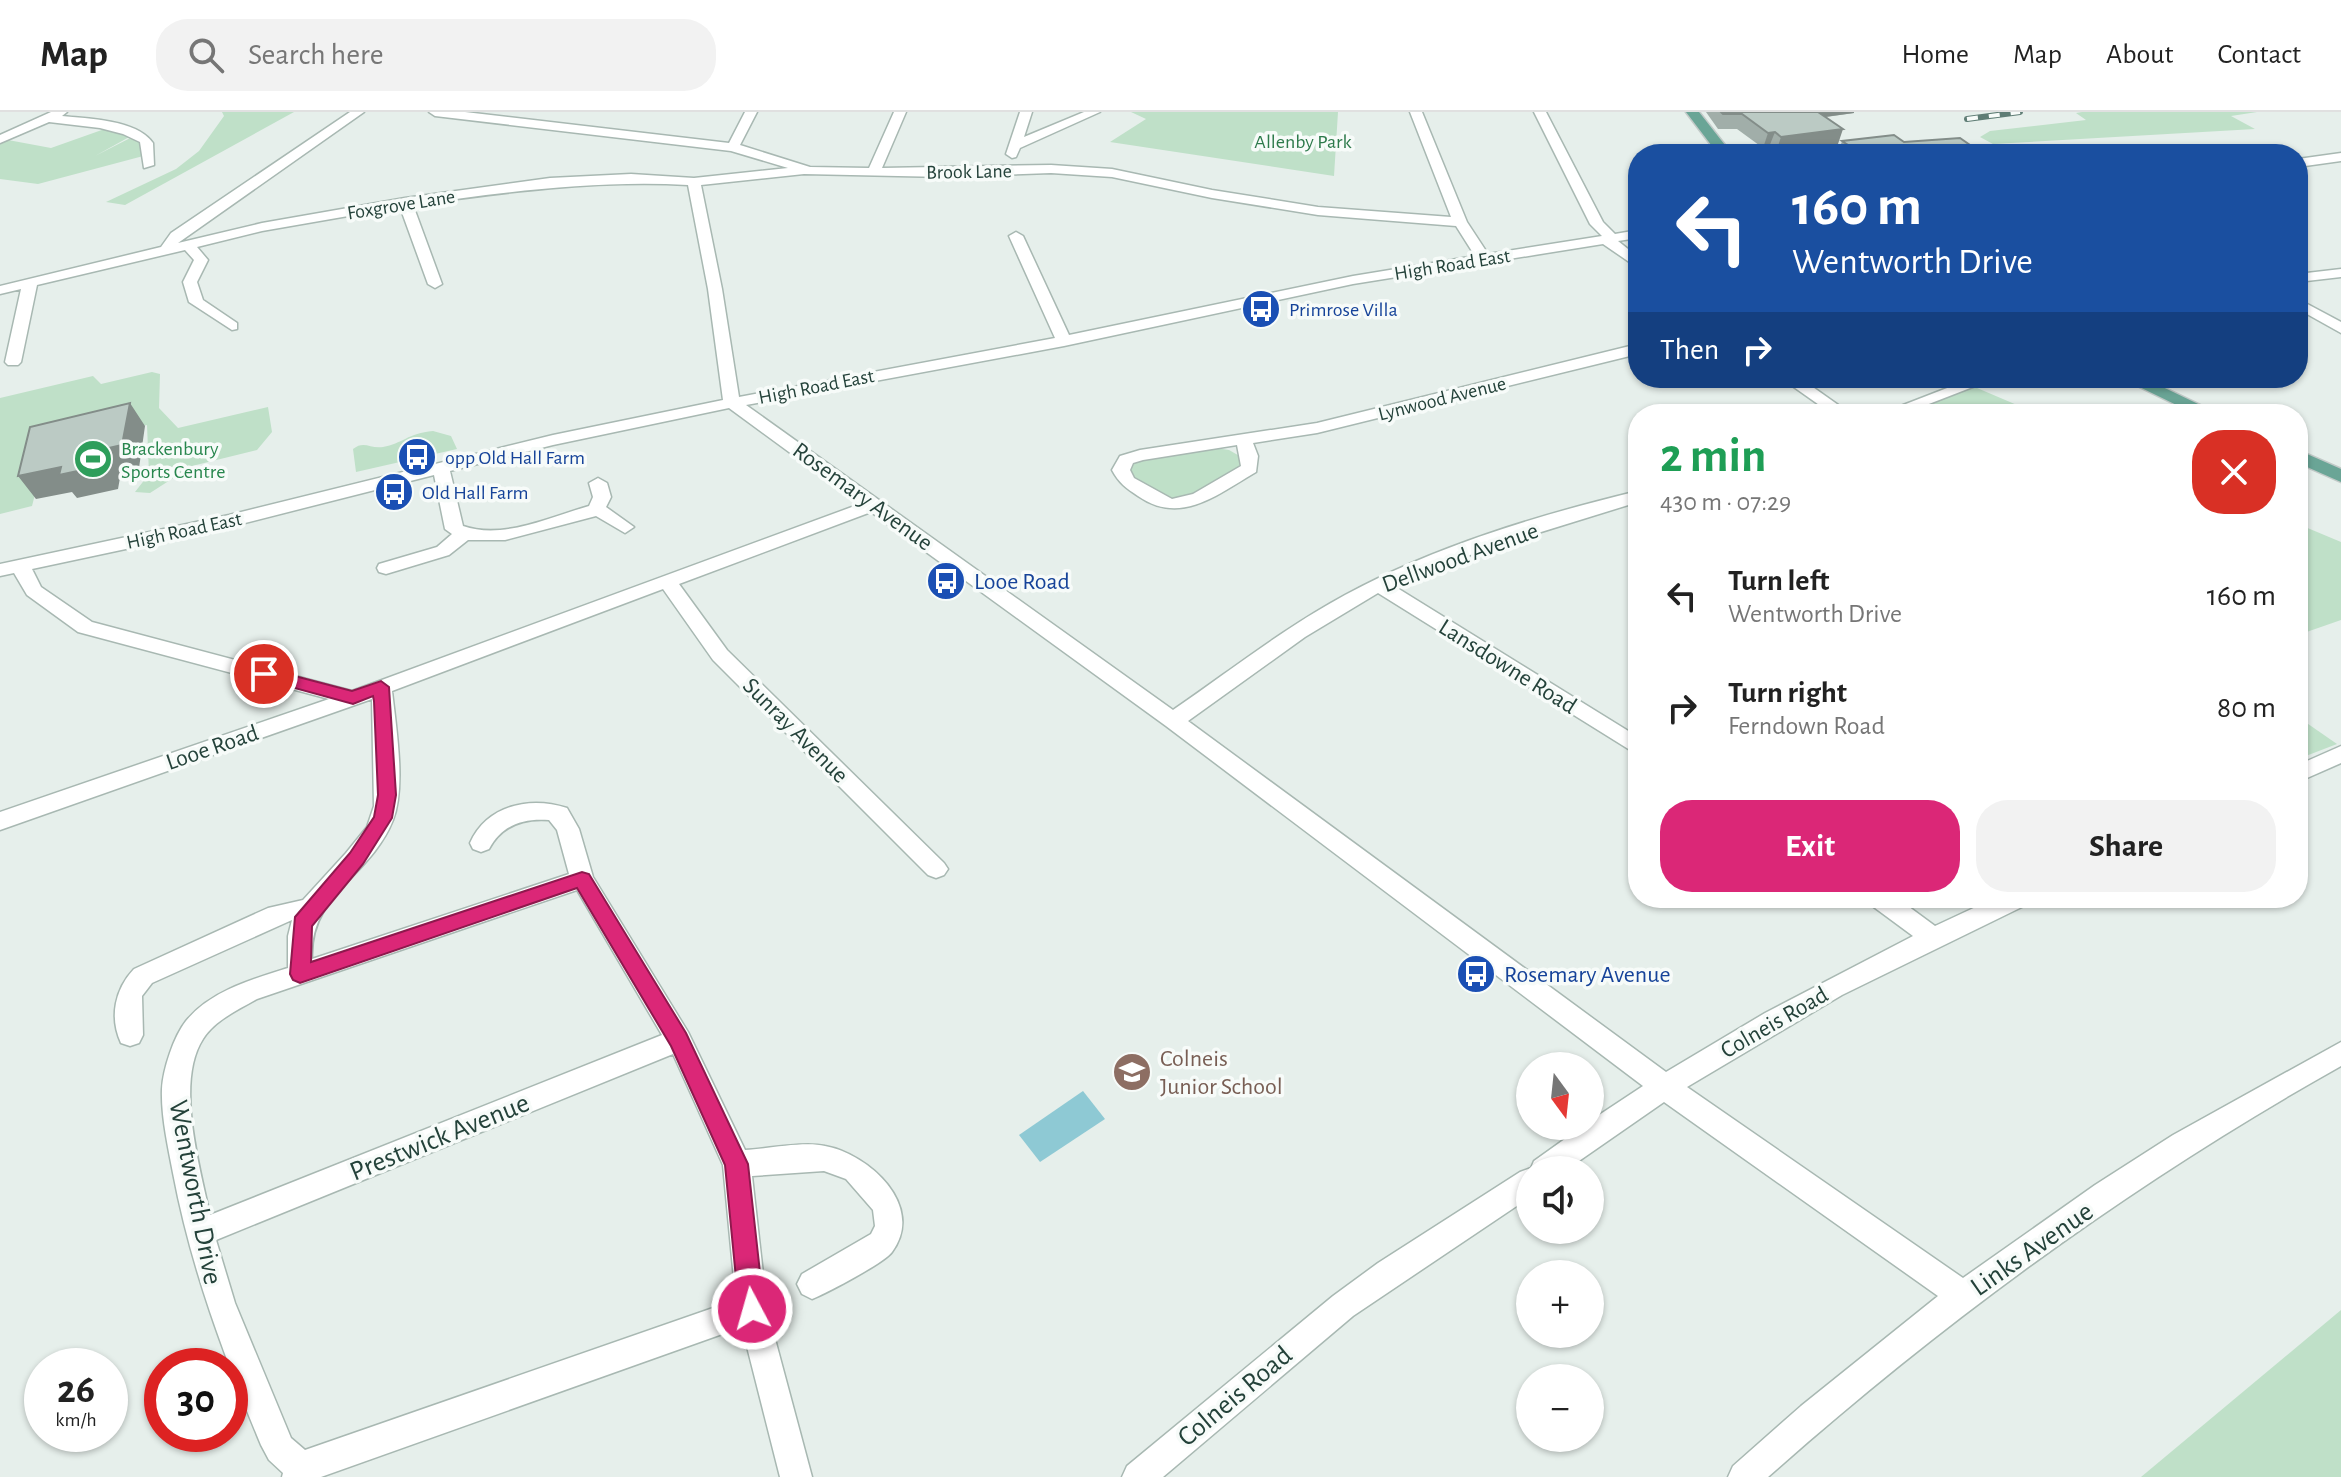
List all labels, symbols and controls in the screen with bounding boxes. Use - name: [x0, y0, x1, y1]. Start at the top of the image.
- search box: [156, 19, 716, 91]
- icon: search: [184, 33, 228, 77]
- text: Map: [40, 36, 108, 74]
- text: Search here: [248, 40, 384, 70]
- text: Home: [1902, 41, 1969, 69]
- text: Map: [2013, 41, 2062, 69]
- text: About: [2106, 41, 2174, 69]
- text: Contact: [2218, 41, 2301, 69]
- park label: Allenby Park: [1254, 132, 1352, 152]
- street label: Brook Lane: [926, 161, 1012, 183]
- icon: left: [1660, 176, 1764, 280]
- text: 160 m: [1792, 179, 1922, 235]
- street label: Foxgrove Lane: [346, 187, 457, 223]
- text: Wentworth Drive: [1792, 244, 2033, 280]
- street label: High Road East: [1393, 246, 1512, 284]
- bus stop icon: Primrose Villa: [1240, 288, 1282, 330]
- place label: Primrose Villa: [1289, 300, 1398, 320]
- icon: right: [1735, 328, 1779, 372]
- text: Then: [1660, 335, 1719, 365]
- street label: High Road East: [757, 366, 876, 408]
- street label: Lynwood Avenue: [1376, 373, 1508, 425]
- button: close: [2192, 430, 2276, 514]
- text: 2 min: [1660, 433, 1767, 481]
- bus stop icon: opp Old Hall Farm: [396, 436, 438, 478]
- sports icon: Brackenbury Sports Centre: [72, 438, 114, 480]
- street label: Rosemary Avenue: [788, 438, 937, 555]
- place label: Brackenbury Sports Centre: [121, 439, 225, 482]
- place label: opp Old Hall Farm: [445, 448, 585, 468]
- bus stop icon: Old Hall Farm: [373, 471, 415, 513]
- place label: Old Hall Farm: [422, 483, 529, 503]
- text: 430 m · 07:29: [1660, 489, 1791, 515]
- street label: High Road East: [125, 509, 244, 553]
- street label: Dellwood Avenue: [1379, 519, 1542, 597]
- bus stop icon: Looe Road: [925, 560, 967, 602]
- text: Turn left: [1728, 566, 1829, 596]
- place label: Looe Road: [974, 570, 1070, 594]
- icon: left: [1660, 574, 1704, 618]
- text: 160 m: [2207, 581, 2276, 611]
- text: Wentworth Drive: [1728, 601, 1902, 627]
- street label: Lansdowne Road: [1434, 615, 1581, 719]
- pin: [230, 640, 298, 708]
- icon: arrive: [242, 652, 286, 696]
- street label: Sunray Avenue: [738, 673, 853, 788]
- text: Turn right: [1728, 678, 1847, 708]
- icon: right: [1660, 686, 1704, 730]
- text: 80 m: [2217, 693, 2276, 723]
- text: Ferndown Road: [1728, 713, 1885, 739]
- street label: Looe Road: [163, 721, 262, 775]
- button: Exit: [1660, 800, 1960, 892]
- button: Share: [1976, 800, 2276, 892]
- bus stop icon: Rosemary Avenue: [1455, 953, 1497, 995]
- place label: Rosemary Avenue: [1504, 963, 1670, 987]
- street label: Colneis Road: [1717, 983, 1832, 1063]
- place label: Colneis Junior School: [1160, 1047, 1283, 1099]
- school or university icon: Colneis Junior School: [1111, 1051, 1153, 1093]
- north arrow: [1516, 1052, 1604, 1140]
- map controls: [1516, 1052, 1604, 1452]
- street label: Prestwick Avenue: [346, 1089, 533, 1187]
- street label: Wentworth Drive: [163, 1098, 227, 1287]
- button: sound: [1516, 1156, 1604, 1244]
- street label: Links Avenue: [1966, 1197, 2098, 1302]
- button: +: [1516, 1260, 1604, 1348]
- position arrow: [710, 1267, 794, 1351]
- street label: Colneis Road: [1173, 1341, 1298, 1452]
- speed limit sign: 30: [144, 1348, 248, 1452]
- button: −: [1516, 1364, 1604, 1452]
- text: 26: [57, 1370, 95, 1410]
- text: km/h: [55, 1410, 97, 1430]

